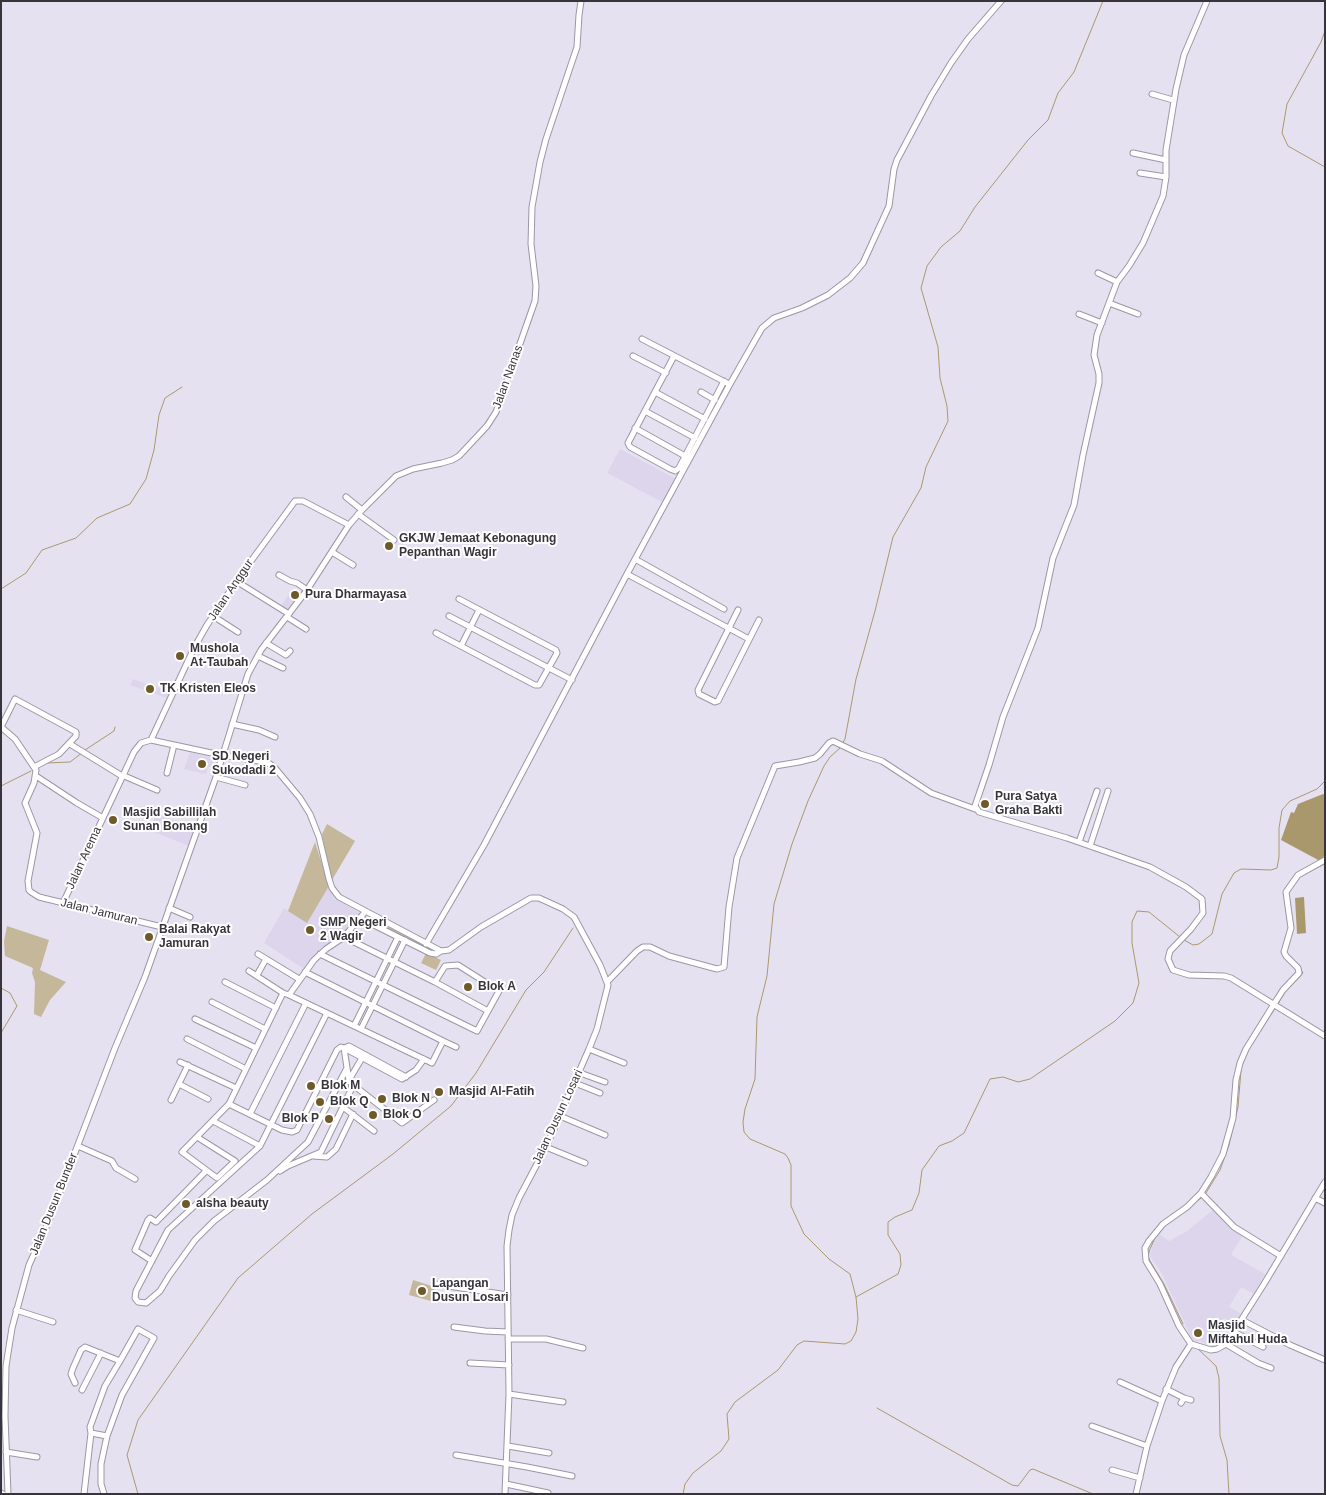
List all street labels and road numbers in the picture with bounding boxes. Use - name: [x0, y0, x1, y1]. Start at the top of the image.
- street label: Jalan Nanas: [490, 343, 526, 411]
- street label: Jalan Anggur: [205, 557, 257, 623]
- street label: Jalan Arema: [63, 824, 105, 892]
- street label: Jalan Jamuran: [59, 895, 139, 929]
- street label: Jalan Dusun Losari: [530, 1067, 586, 1167]
- street label: Jalan Dusun Bunder: [27, 1151, 81, 1257]

